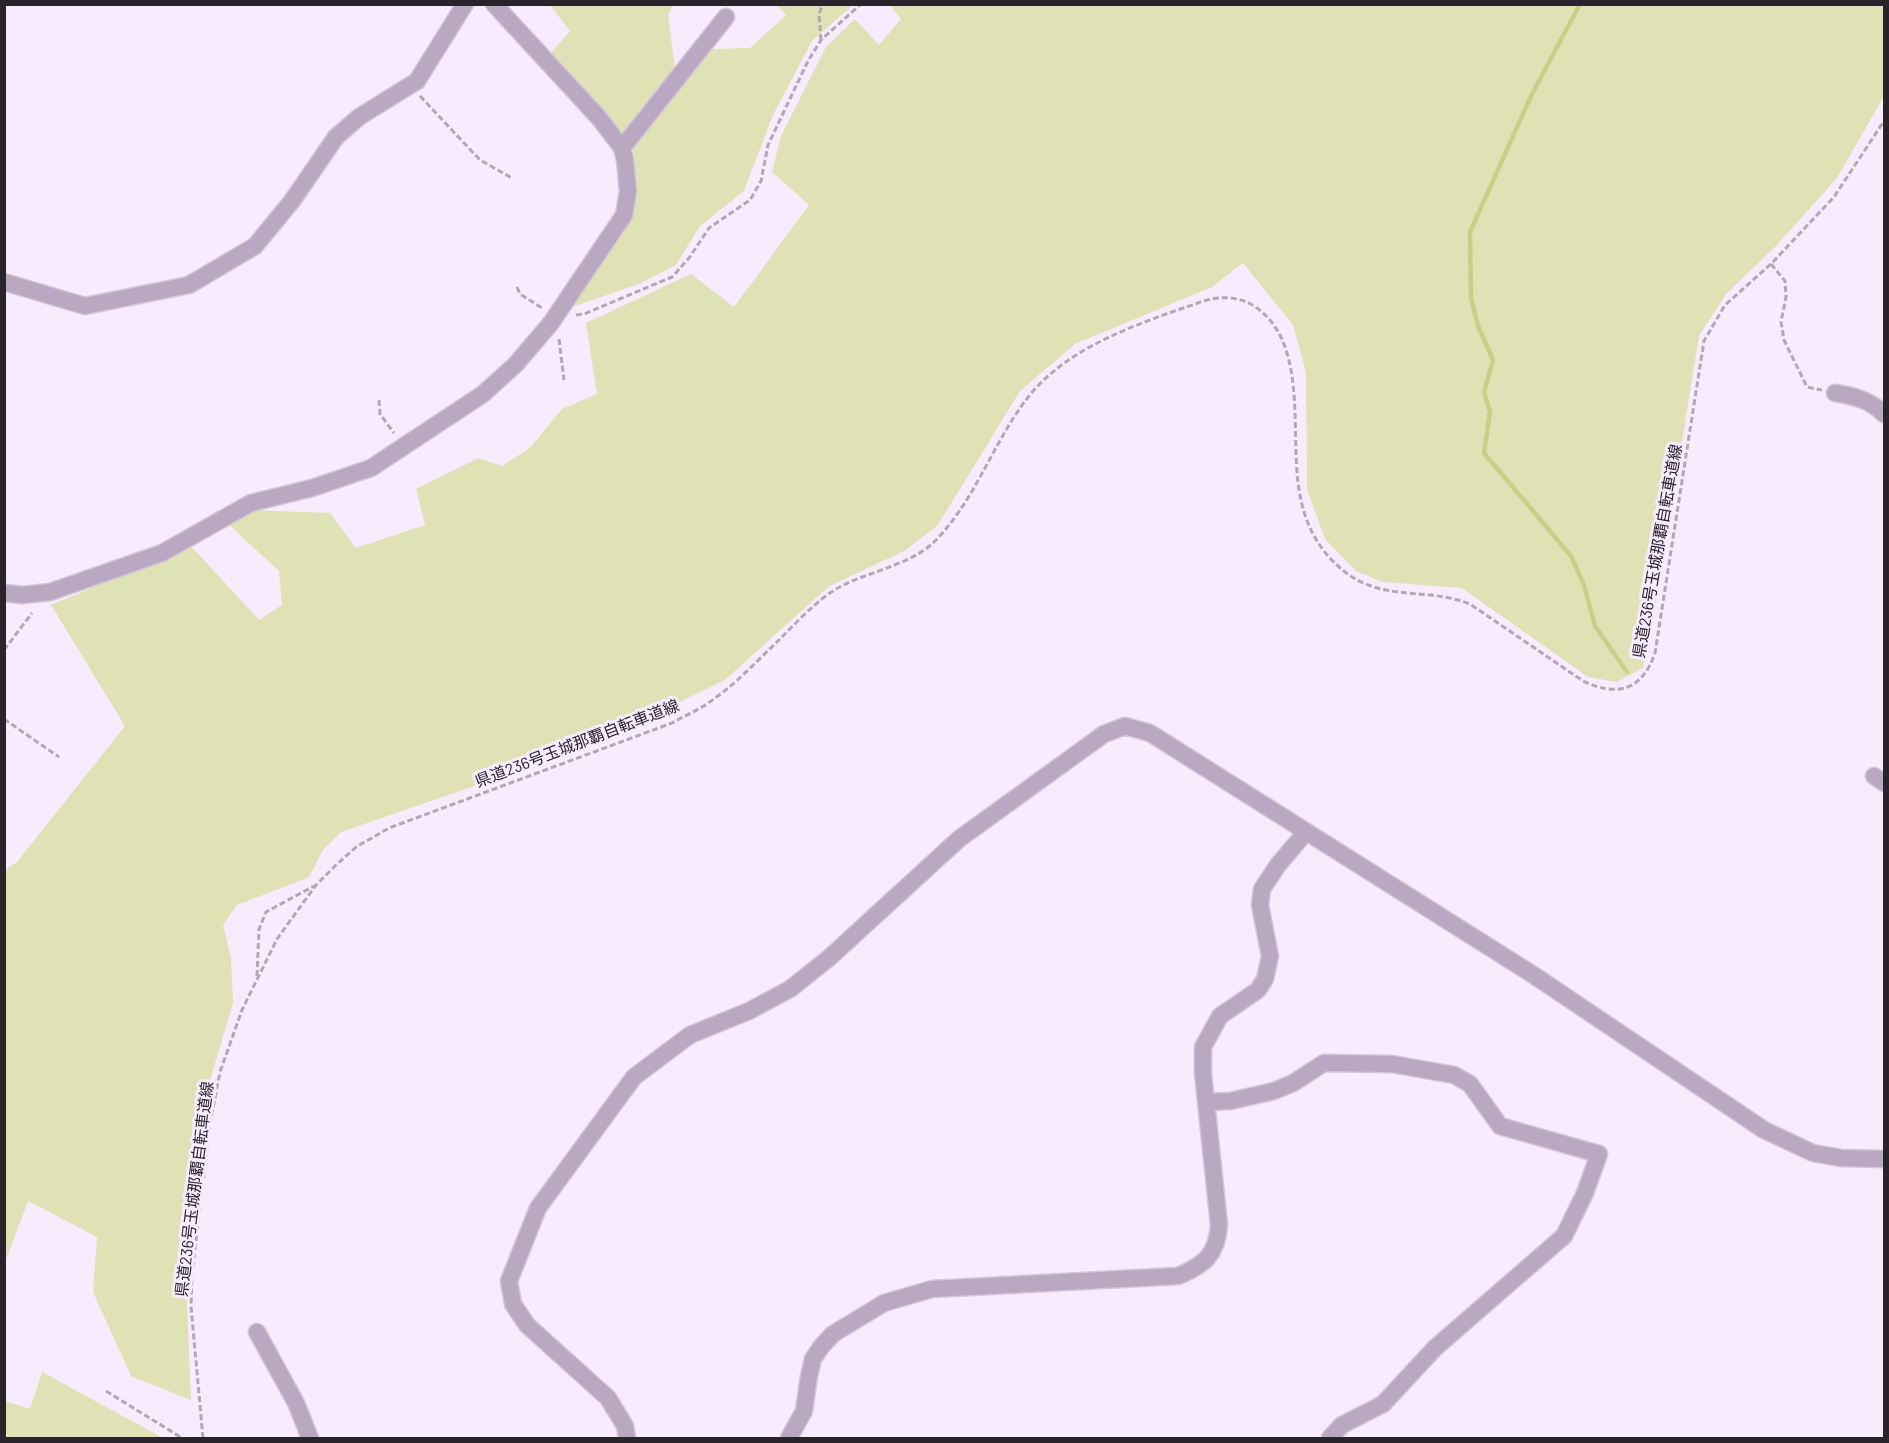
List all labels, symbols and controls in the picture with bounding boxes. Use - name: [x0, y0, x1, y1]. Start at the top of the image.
- street label: 県道236号玉城那覇自転車道線: [1628, 442, 1685, 659]
- street label: 県道236号玉城那覇自転車道線: [472, 695, 682, 790]
- street label: 県道236号玉城那覇自転車道線: [171, 1080, 216, 1298]

